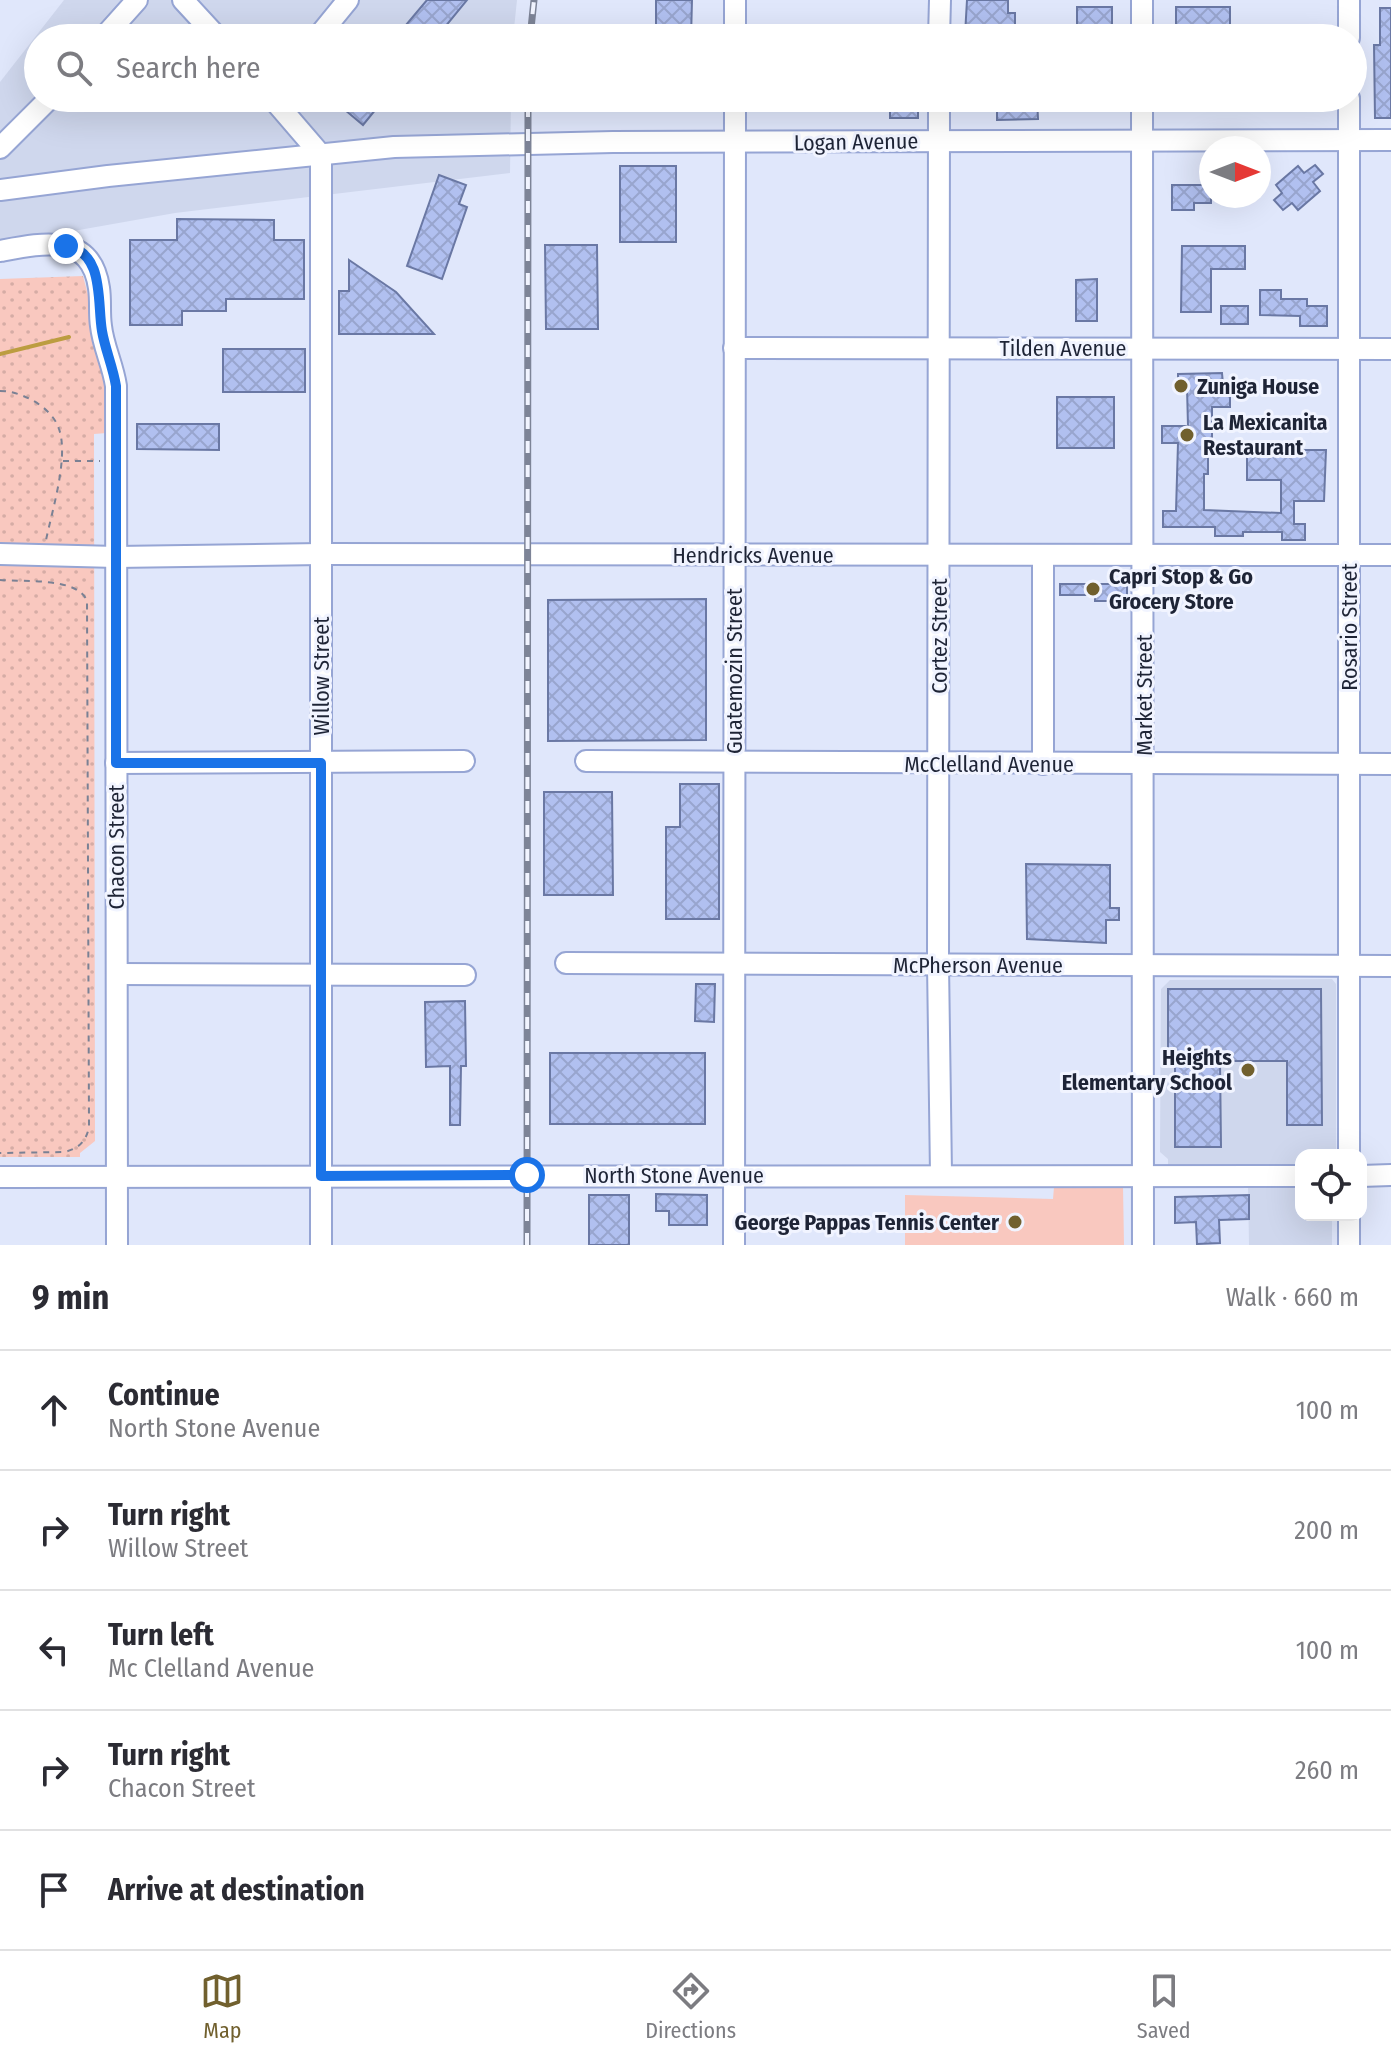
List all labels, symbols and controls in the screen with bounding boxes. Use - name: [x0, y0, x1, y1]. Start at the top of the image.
- search box: [24, 24, 1367, 112]
- icon: search: [52, 46, 96, 90]
- text: Search here: [116, 50, 261, 86]
- street label: Logan Avenue: [794, 127, 918, 157]
- north arrow: [1199, 136, 1271, 208]
- route end: [48, 228, 84, 264]
- street label: Tilden Avenue: [1000, 335, 1126, 362]
- place label: Zuniga House: [1197, 373, 1319, 400]
- marker: Zuniga House: [1172, 377, 1190, 395]
- place label: La Mexicanita Restaurant: [1203, 409, 1327, 461]
- marker: La Mexicanita Restaurant: [1178, 426, 1196, 444]
- street label: Hendricks Avenue: [672, 542, 834, 569]
- place label: Capri Stop & Go Grocery Store: [1109, 563, 1253, 615]
- street label: Rosario Street: [1336, 563, 1363, 691]
- street label: Cortez Street: [926, 577, 953, 694]
- marker: Capri Stop & Go Grocery Store: [1084, 580, 1102, 598]
- street label: Guatemozin Street: [721, 587, 748, 754]
- street label: Willow Street: [308, 616, 335, 735]
- street label: Market Street: [1131, 633, 1158, 756]
- street label: McClelland Avenue: [904, 751, 1074, 778]
- street label: Chacon Street: [103, 784, 130, 909]
- street label: McPherson Avenue: [893, 952, 1063, 979]
- place label: Heights Elementary School: [1062, 1044, 1233, 1096]
- marker: Heights Elementary School: [1239, 1061, 1257, 1079]
- map controls: [1295, 1149, 1367, 1221]
- button: locate: [1295, 1149, 1367, 1221]
- route start: [509, 1157, 545, 1193]
- street label: North Stone Avenue: [584, 1162, 764, 1189]
- place label: George Pappas Tennis Center: [734, 1209, 1000, 1236]
- marker: George Pappas Tennis Center: [1006, 1213, 1024, 1231]
- text: 9 min: [32, 1277, 109, 1318]
- text: Walk · 660 m: [1226, 1282, 1359, 1313]
- text: Continue: [108, 1377, 220, 1413]
- icon: ahead: [32, 1388, 76, 1432]
- text: 100 m: [1296, 1395, 1359, 1426]
- text: North Stone Avenue: [108, 1413, 320, 1444]
- text: Turn right: [108, 1497, 230, 1533]
- icon: right: [32, 1508, 76, 1552]
- text: 200 m: [1294, 1515, 1359, 1546]
- text: Willow Street: [108, 1533, 248, 1564]
- text: Turn left: [108, 1617, 214, 1653]
- icon: left: [32, 1628, 76, 1672]
- text: 100 m: [1296, 1635, 1359, 1666]
- text: Mc Clelland Avenue: [108, 1653, 314, 1684]
- text: Turn right: [108, 1737, 230, 1773]
- icon: right: [32, 1748, 76, 1792]
- text: 260 m: [1295, 1755, 1359, 1786]
- text: Chacon Street: [108, 1773, 255, 1804]
- icon: arrive: [32, 1868, 76, 1912]
- text: Arrive at destination: [108, 1872, 365, 1908]
- tab: Map: [200, 1969, 244, 2044]
- tab: Directions: [645, 1969, 736, 2044]
- tab: Saved: [1137, 1969, 1191, 2044]

